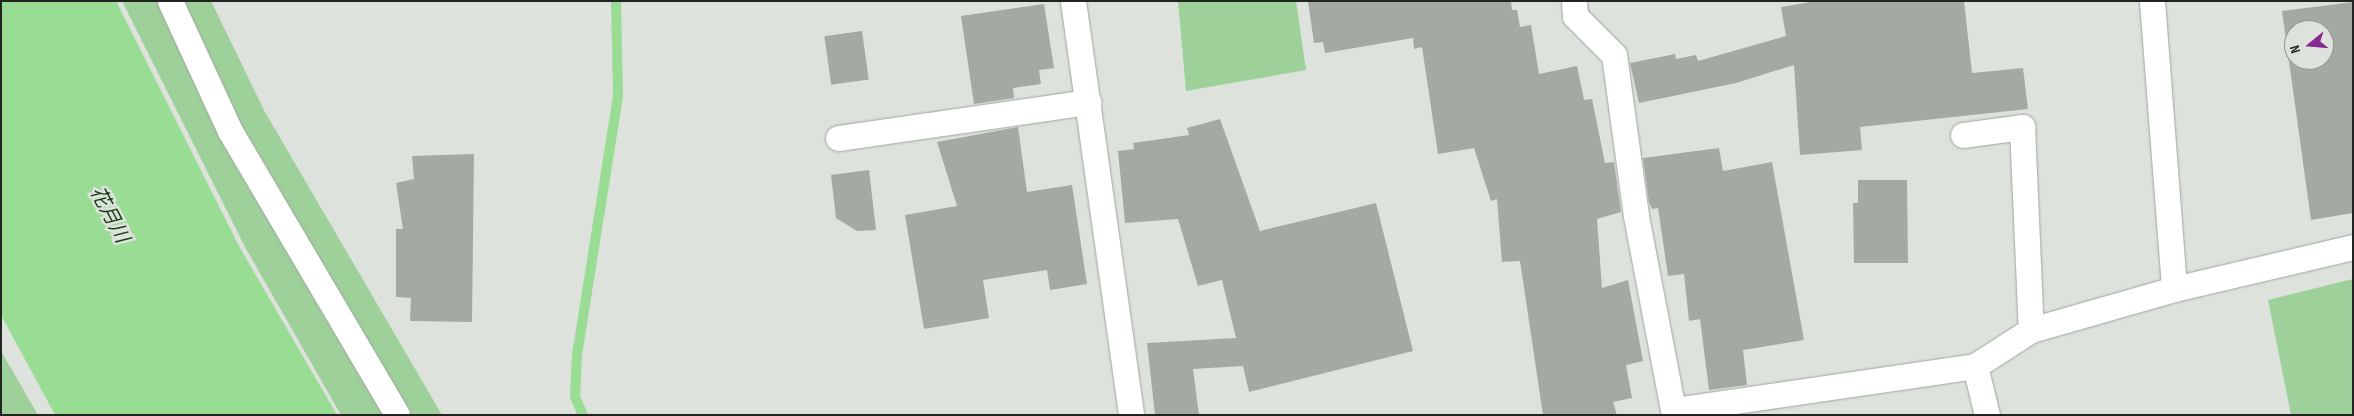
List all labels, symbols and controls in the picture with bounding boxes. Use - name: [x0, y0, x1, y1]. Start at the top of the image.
- north arrow: [2284, 20, 2334, 70]
- text: N: [2286, 43, 2304, 55]
- water label: 花月川: [84, 183, 134, 247]

